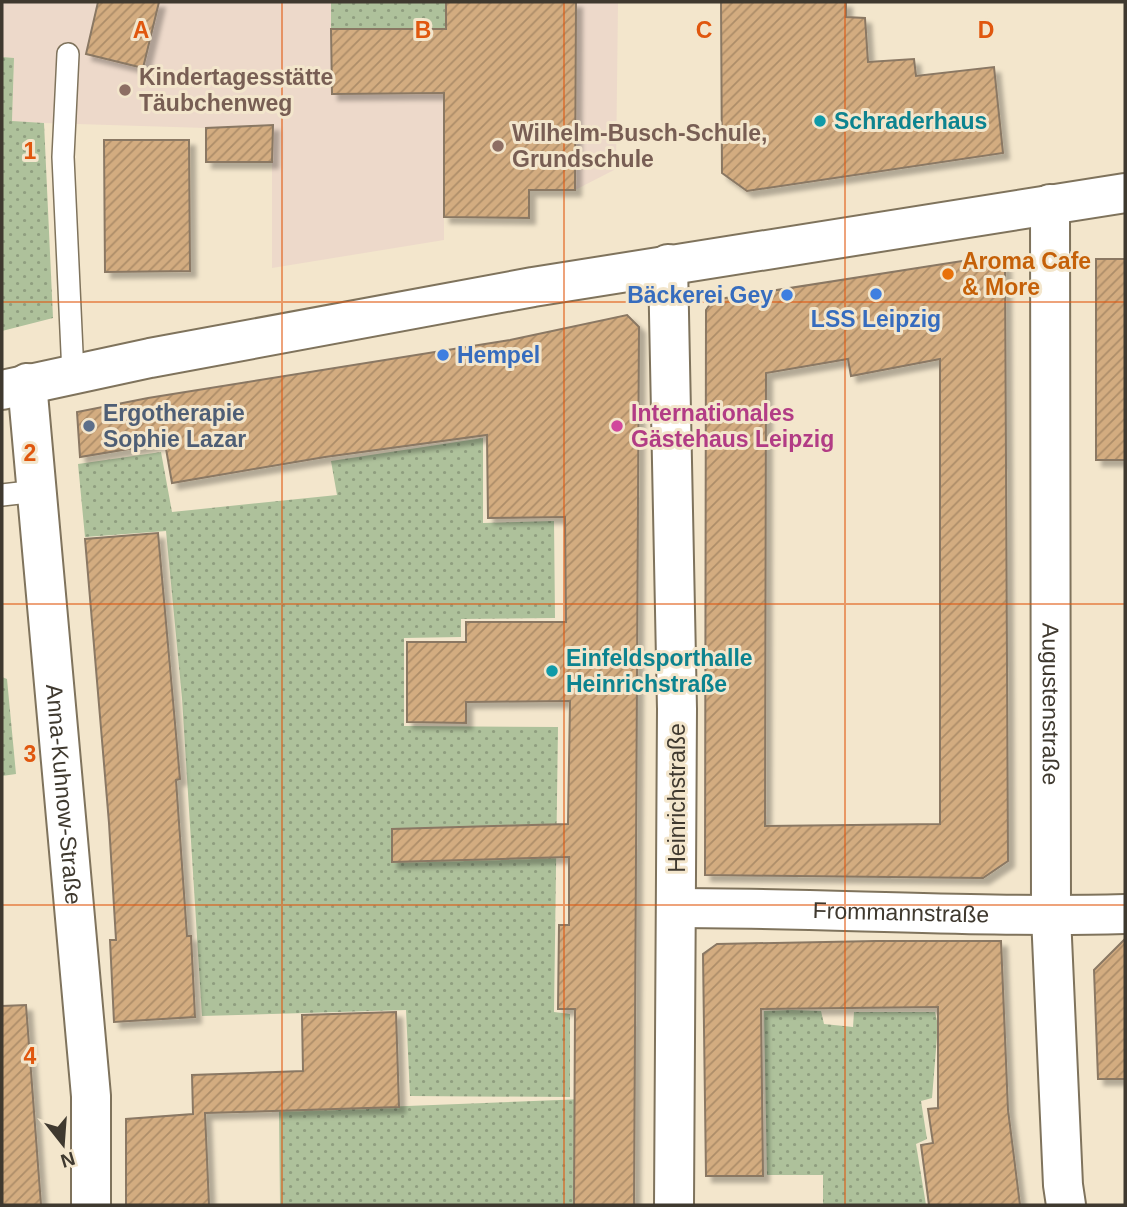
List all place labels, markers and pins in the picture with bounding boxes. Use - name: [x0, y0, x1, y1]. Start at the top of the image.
- place label: Kindertagesstätte Täubchenweg: [139, 64, 333, 116]
- marker: Kindertagesstätte Täubchenweg: [117, 82, 133, 98]
- place label: Schraderhaus: [834, 108, 987, 134]
- marker: Schraderhaus: [812, 113, 828, 129]
- place label: Wilhelm-Busch-Schule, Grundschule: [512, 120, 767, 172]
- marker: Wilhelm-Busch-Schule, Grundschule: [490, 138, 506, 154]
- place label: Aroma Cafe & More: [962, 248, 1091, 300]
- marker: Aroma Cafe & More: [940, 266, 956, 282]
- place label: Bäckerei Gey: [627, 282, 773, 308]
- marker: LSS Leipzig: [868, 286, 884, 302]
- marker: Bäckerei Gey: [779, 287, 795, 303]
- place label: LSS Leipzig: [811, 306, 941, 332]
- place label: Hempel: [457, 342, 540, 368]
- marker: Hempel: [435, 347, 451, 363]
- place label: Ergotherapie Sophie Lazar: [103, 400, 246, 452]
- place label: Internationales Gästehaus Leipzig: [631, 400, 834, 452]
- marker: Ergotherapie Sophie Lazar: [81, 418, 97, 434]
- marker: Internationales Gästehaus Leipzig: [609, 418, 625, 434]
- place label: Einfeldsporthalle Heinrichstraße: [566, 645, 753, 697]
- marker: Einfeldsporthalle Heinrichstraße: [544, 663, 560, 679]

